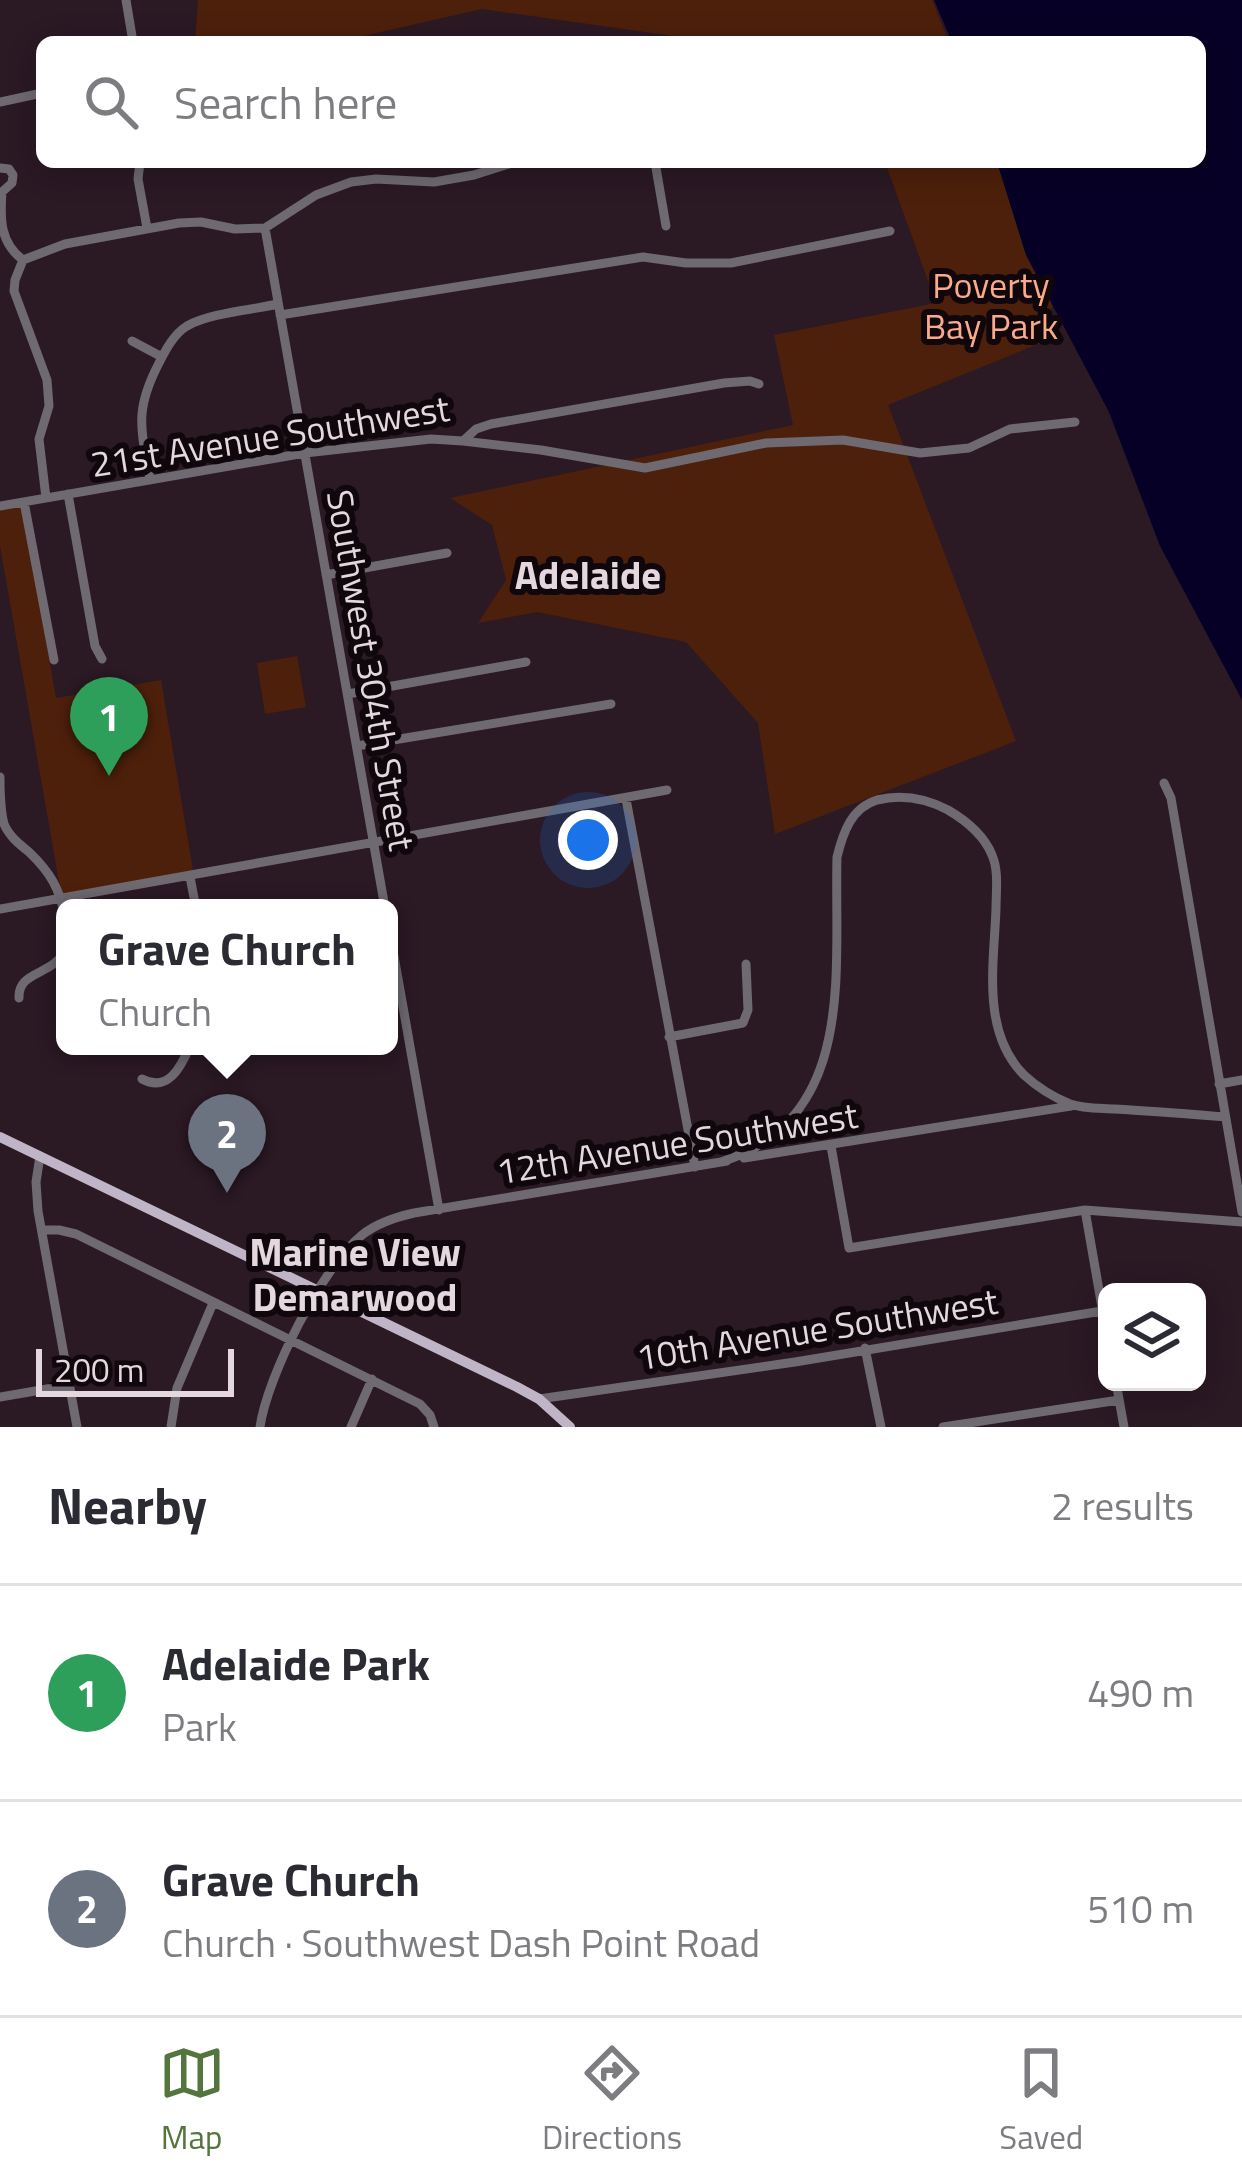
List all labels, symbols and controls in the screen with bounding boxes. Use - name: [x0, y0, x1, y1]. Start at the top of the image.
- search box: [36, 36, 1206, 168]
- text: Search here: [174, 68, 397, 136]
- icon: search: [78, 69, 144, 135]
- park label: Poverty Bay Park: [924, 257, 1058, 353]
- street label: 21st Avenue Southwest: [87, 380, 454, 491]
- street label: Southwest 304th Street: [313, 485, 430, 855]
- district label: Adelaide: [515, 545, 661, 604]
- pin: 1: [70, 677, 148, 776]
- your location: [558, 810, 618, 870]
- popup: [56, 899, 398, 1055]
- text: Grave Church: [98, 914, 356, 982]
- text: Church: [98, 982, 212, 1041]
- street label: 12th Avenue Southwest: [492, 1087, 862, 1198]
- pin: 2: [188, 1094, 266, 1193]
- district label: Marine View Demarwood: [249, 1222, 461, 1326]
- street label: 10th Avenue Southwest: [632, 1273, 1002, 1384]
- map controls: [1098, 1283, 1206, 1391]
- button: layers: [1098, 1283, 1206, 1391]
- scale bar: [36, 1343, 234, 1396]
- text: 200 m: [54, 1345, 144, 1395]
- text: Nearby: [48, 1466, 207, 1544]
- text: 2 results: [1051, 1476, 1194, 1535]
- text: Adelaide Park: [162, 1629, 430, 1697]
- text: 1: [76, 1663, 98, 1722]
- text: 490 m: [1087, 1663, 1194, 1722]
- text: Park: [162, 1697, 237, 1756]
- text: Grave Church: [162, 1845, 420, 1913]
- text: 2: [76, 1879, 98, 1938]
- text: 510 m: [1087, 1879, 1194, 1938]
- text: Church · Southwest Dash Point Road: [162, 1913, 760, 1972]
- tab: Map: [159, 2040, 225, 2162]
- tab: Directions: [542, 2040, 682, 2162]
- tab: Saved: [999, 2040, 1083, 2162]

